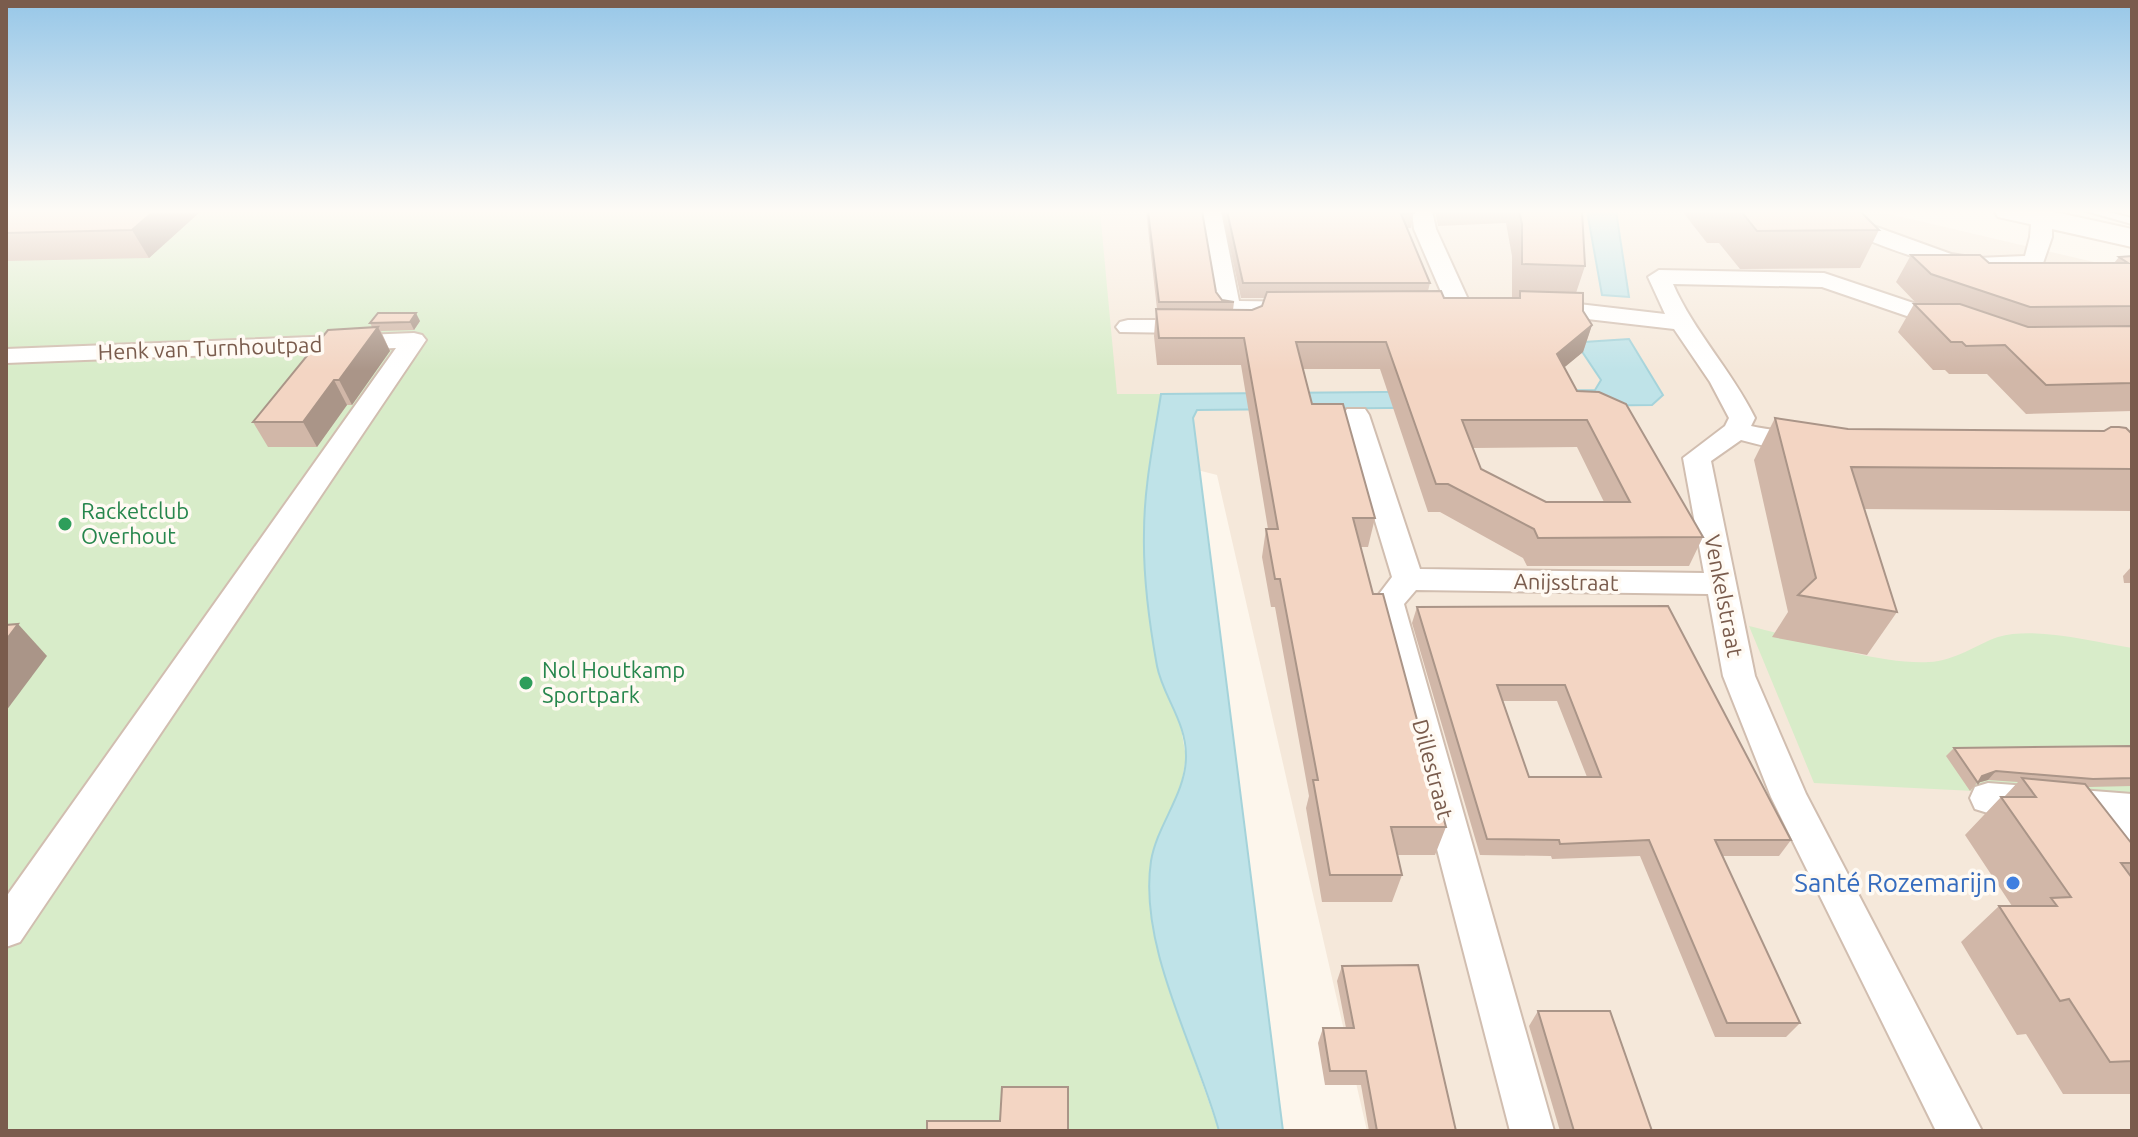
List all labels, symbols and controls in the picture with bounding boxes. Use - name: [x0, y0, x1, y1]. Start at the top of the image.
- street label: Henk van Turnhoutpad: [97, 331, 323, 364]
- place label: Racketclub Overhout: [81, 498, 189, 548]
- marker: Racketclub Overhout: [56, 515, 74, 533]
- street label: Venkelstraat: [1700, 533, 1749, 660]
- street label: Anijsstraat: [1513, 568, 1619, 595]
- place label: Nol Houtkamp Sportpark: [542, 657, 685, 707]
- marker: Nol Houtkamp Sportpark: [517, 674, 535, 692]
- street label: Dillestraat: [1408, 716, 1459, 822]
- place label: Santé Rozemarijn: [1794, 868, 1997, 897]
- marker: Santé Rozemarijn: [2004, 874, 2022, 892]

